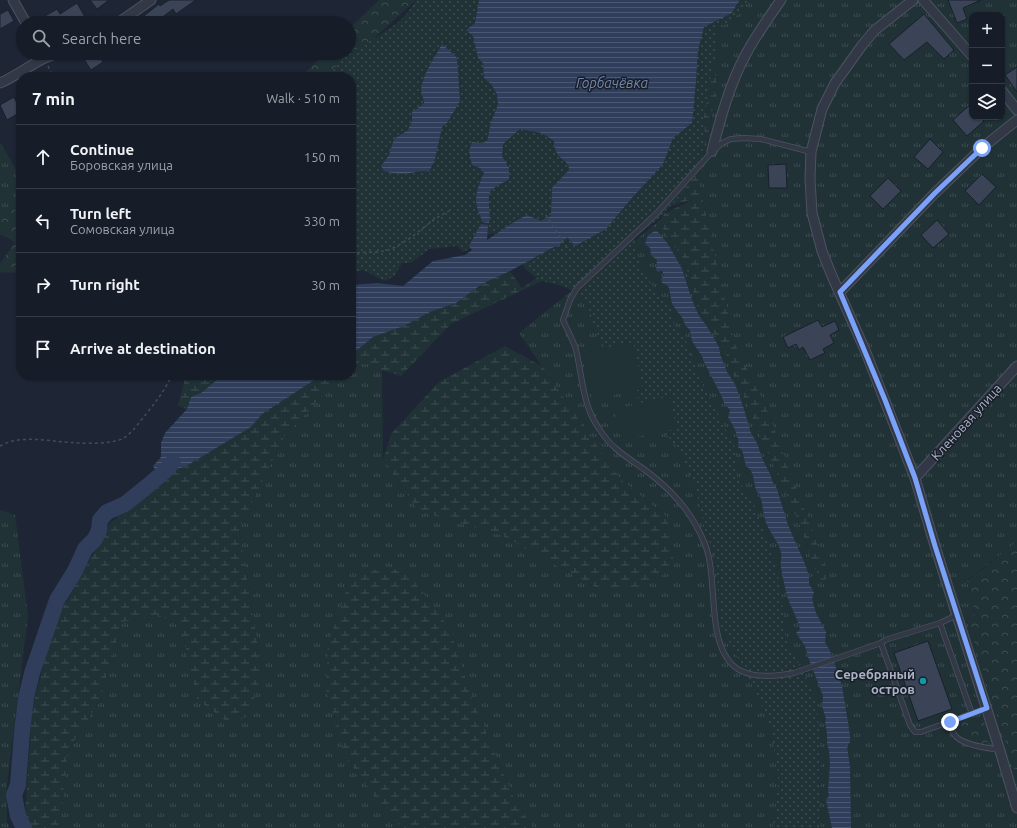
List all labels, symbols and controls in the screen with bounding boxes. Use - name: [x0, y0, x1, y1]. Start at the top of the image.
- map controls: [969, 12, 1005, 120]
- button: +: [969, 12, 1005, 48]
- search box: [16, 16, 356, 60]
- icon: search: [30, 27, 52, 49]
- text: Search here: [62, 30, 141, 47]
- button: −: [969, 48, 1005, 84]
- water label: Горбачёвка: [576, 75, 648, 91]
- button: layers: [969, 84, 1005, 120]
- text: 7 min: [32, 89, 75, 108]
- text: Walk · 510 m: [266, 91, 340, 105]
- route start: [973, 139, 991, 157]
- text: Continue: [70, 141, 134, 158]
- icon: ahead: [32, 146, 54, 168]
- text: 150 m: [304, 150, 340, 164]
- text: Боровская улица: [70, 158, 173, 172]
- text: Turn left: [70, 205, 131, 222]
- icon: left: [32, 210, 54, 232]
- text: 330 m: [304, 214, 340, 228]
- text: Сомовская улица: [70, 222, 175, 236]
- icon: right: [32, 274, 54, 296]
- text: Turn right: [70, 276, 140, 293]
- text: 30 m: [311, 278, 340, 292]
- icon: arrive: [32, 338, 54, 360]
- text: Arrive at destination: [70, 340, 216, 357]
- street label: Кленовая улица: [928, 381, 1004, 463]
- place label: Серебряный остров: [835, 667, 915, 696]
- marker: Серебряный остров: [918, 676, 928, 686]
- route end: [941, 713, 959, 731]

